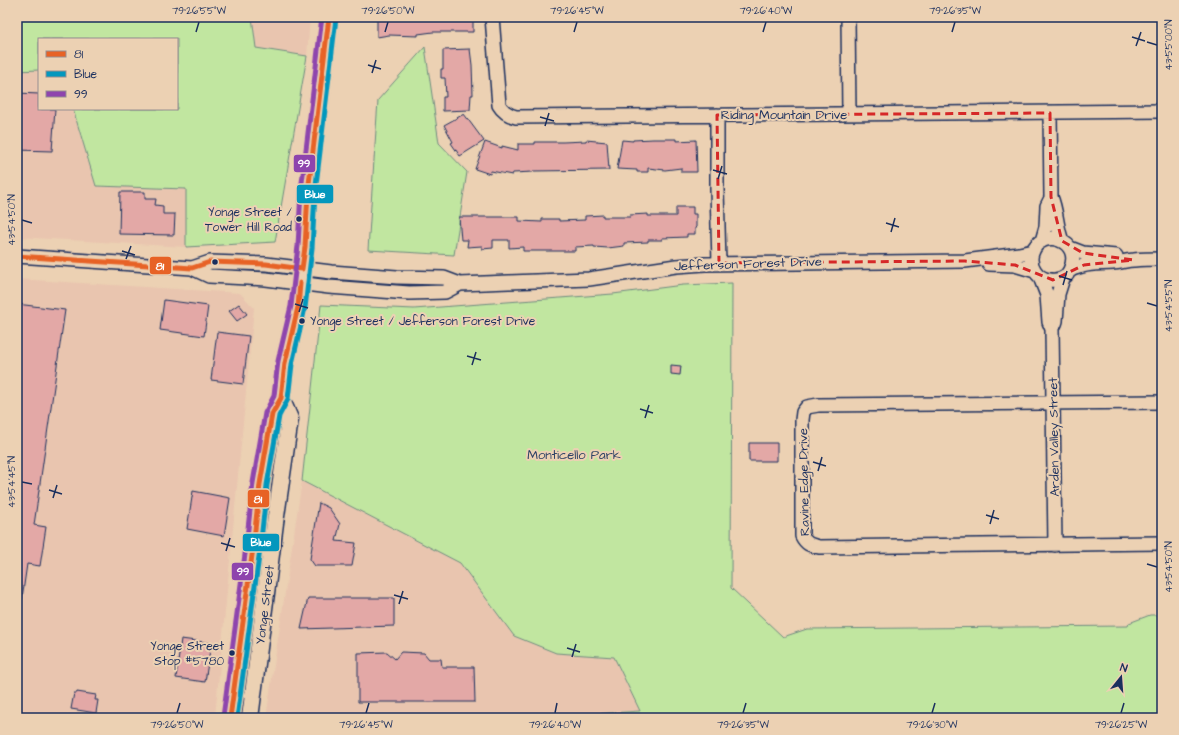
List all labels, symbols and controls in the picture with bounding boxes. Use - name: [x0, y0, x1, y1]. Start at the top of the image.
- text: 79°26'55"W: [172, 4, 226, 18]
- text: 79°26'50"W: [362, 4, 415, 18]
- text: 79°26'45"W: [550, 4, 604, 18]
- text: 79°26'40"W: [740, 4, 793, 18]
- text: 79°26'35"W: [929, 4, 981, 18]
- text: 43°55'00"N: [1162, 19, 1176, 71]
- legend: [38, 38, 178, 110]
- text: 81: [74, 46, 84, 63]
- text: Blue: [74, 66, 98, 83]
- text: 99: [74, 86, 88, 103]
- street label: Riding Mountain Drive: [721, 106, 847, 125]
- line badge: 99: [293, 154, 316, 173]
- text: 99: [298, 156, 310, 171]
- line badge: Blue: [296, 184, 334, 204]
- text: Blue: [304, 187, 326, 202]
- text: 43°54'50"N: [5, 194, 19, 246]
- place label: Yonge Street / Tower Hill Road: [205, 204, 293, 236]
- marker: Yonge Street / Tower Hill Road: [294, 214, 304, 224]
- street label: Jefferson Forest Drive: [674, 252, 822, 276]
- line badge: 81: [149, 256, 172, 275]
- unlabelled marker: [210, 257, 220, 267]
- text: 81: [156, 259, 165, 274]
- text: 43°54'55"N: [1162, 280, 1176, 332]
- place label: Yonge Street / Jefferson Forest Drive: [310, 313, 536, 331]
- marker: Yonge Street / Jefferson Forest Drive: [297, 316, 307, 326]
- street label: Arden Valley Street: [1044, 376, 1065, 497]
- street label: Ravine Edge Drive: [794, 428, 815, 536]
- park label: Monticello Park: [527, 446, 621, 464]
- text: 43°54'45"N: [5, 456, 19, 508]
- line badge: 81: [247, 489, 270, 508]
- text: 81: [254, 492, 263, 507]
- line badge: Blue: [242, 533, 280, 552]
- text: Blue: [250, 535, 272, 550]
- text: 43°54'50"N: [1162, 541, 1176, 593]
- line badge: 99: [231, 562, 254, 581]
- text: 99: [237, 564, 249, 579]
- street label: Yonge Street: [251, 564, 280, 646]
- place label: Yonge Street Stop #5780: [150, 638, 224, 670]
- marker: Yonge Street Stop #5780: [227, 648, 237, 658]
- north arrow: [1101, 657, 1141, 697]
- text: N: [1118, 660, 1129, 676]
- text: 79°26'50"W: [151, 718, 204, 732]
- text: 79°26'45"W: [339, 718, 393, 732]
- text: 79°26'40"W: [529, 718, 582, 732]
- text: 79°26'35"W: [717, 718, 769, 732]
- text: 79°26'30"W: [907, 718, 958, 732]
- text: 79°26'25"W: [1095, 718, 1148, 732]

